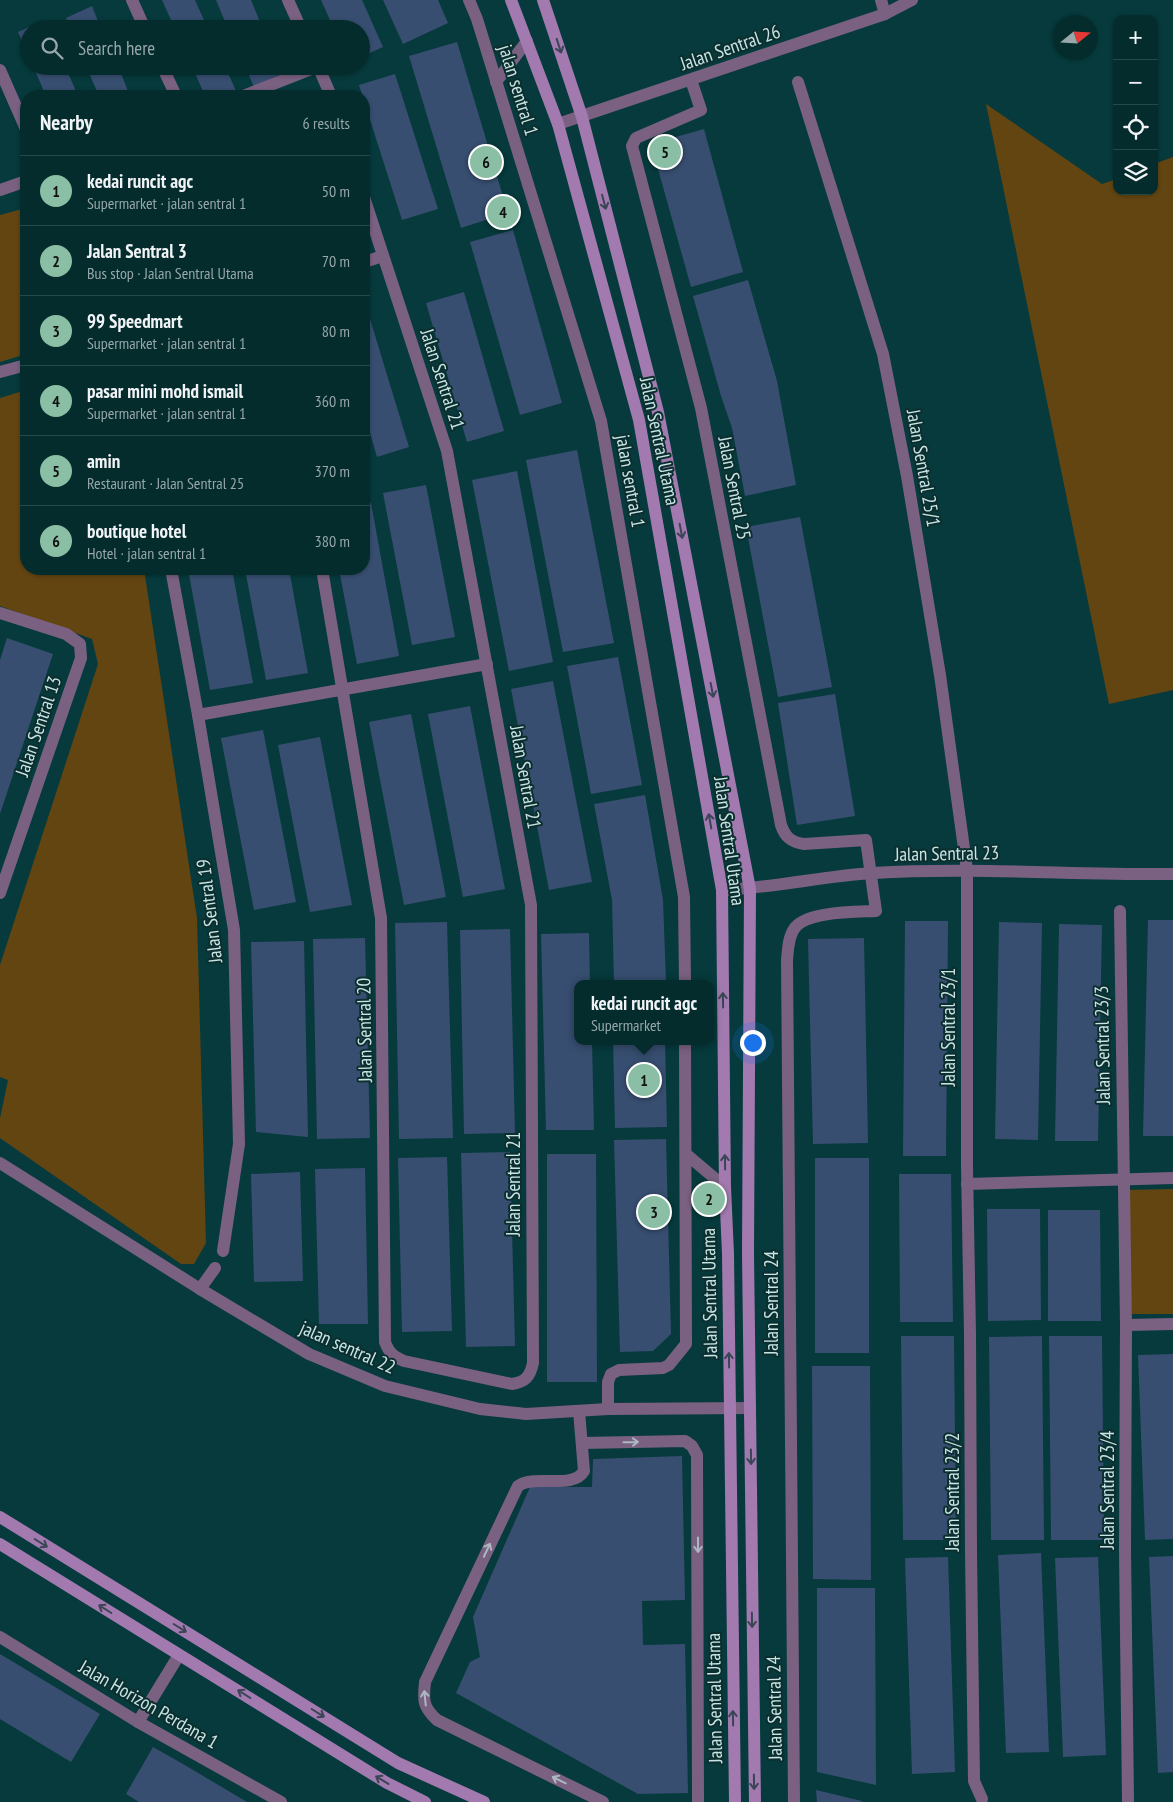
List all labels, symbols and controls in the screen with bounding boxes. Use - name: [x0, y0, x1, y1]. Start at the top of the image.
- north arrow: [1053, 15, 1098, 60]
- map controls: [1113, 15, 1158, 195]
- button: +: [1113, 15, 1158, 60]
- street label: Jalan Sentral 26: [676, 19, 783, 76]
- search box: [20, 20, 370, 75]
- icon: search: [38, 34, 66, 62]
- text: Search here: [78, 36, 155, 60]
- one-way arrow: [554, 38, 564, 54]
- street label: jalan sentral 1: [494, 42, 544, 138]
- button: −: [1113, 60, 1158, 105]
- button: locate: [1113, 105, 1158, 150]
- text: Nearby: [40, 109, 93, 136]
- text: 6 results: [303, 113, 350, 133]
- pin: 5: [649, 133, 681, 171]
- pin: 6: [470, 143, 502, 181]
- button: layers: [1113, 150, 1158, 195]
- text: kedai runcit agc: [87, 169, 193, 193]
- text: 1: [52, 181, 60, 201]
- text: 50 m: [322, 181, 350, 201]
- text: Supermarket · jalan sentral 1: [87, 193, 246, 213]
- pin: 4: [487, 193, 519, 231]
- one-way arrow: [600, 194, 609, 210]
- text: Jalan Sentral 3: [87, 239, 187, 263]
- text: 2: [52, 251, 60, 271]
- text: 70 m: [322, 251, 350, 271]
- text: Bus stop · Jalan Sentral Utama: [87, 263, 254, 283]
- text: 99 Speedmart: [87, 309, 183, 333]
- text: 3: [52, 321, 60, 341]
- text: 80 m: [322, 321, 350, 341]
- street label: Jalan Sentral 21: [415, 325, 471, 432]
- text: Supermarket · jalan sentral 1: [87, 333, 246, 353]
- street label: Jalan Sentral Utama: [635, 374, 685, 507]
- text: pasar mini mohd ismail: [87, 379, 243, 403]
- text: 4: [52, 391, 60, 411]
- text: 360 m: [315, 391, 350, 411]
- text: Supermarket · jalan sentral 1: [87, 403, 246, 423]
- street label: Jalan Sentral 25/1: [902, 407, 946, 529]
- street label: jalan sentral 1: [611, 433, 651, 529]
- street label: Jalan Sentral 25: [713, 433, 757, 542]
- text: amin: [87, 449, 120, 473]
- text: 5: [52, 461, 60, 481]
- text: 370 m: [315, 461, 350, 481]
- text: Restaurant · Jalan Sentral 25: [87, 473, 244, 493]
- text: boutique hotel: [87, 519, 186, 543]
- one-way arrow: [677, 522, 687, 538]
- text: 6: [52, 531, 60, 551]
- text: 380 m: [315, 531, 350, 551]
- text: Hotel · jalan sentral 1: [87, 543, 206, 563]
- street label: Jalan Sentral 13: [9, 673, 66, 780]
- one-way arrow: [708, 682, 717, 698]
- street label: Jalan Sentral 21: [505, 722, 547, 831]
- street label: Jalan Sentral Utama: [709, 774, 751, 907]
- one-way arrow: [704, 813, 714, 829]
- street label: Jalan Sentral 23: [894, 840, 999, 866]
- street label: Jalan Sentral 19: [191, 858, 227, 965]
- street label: Jalan Sentral 23/1: [936, 968, 960, 1087]
- street label: Jalan Sentral 20: [351, 978, 377, 1083]
- popup: [574, 980, 714, 1045]
- street label: Jalan Sentral 23/3: [1089, 985, 1115, 1106]
- text: kedai runcit agc: [591, 991, 697, 1015]
- one-way arrow: [718, 992, 728, 1008]
- text: Supermarket: [591, 1015, 661, 1035]
- your location: [740, 1030, 766, 1056]
- pin: 1: [628, 1061, 660, 1099]
- street label: Jalan Sentral 21: [501, 1132, 525, 1237]
- one-way arrow: [720, 1155, 729, 1171]
- pin: 2: [693, 1180, 725, 1218]
- pin: 3: [638, 1193, 670, 1231]
- street label: Jalan Sentral Utama: [696, 1228, 722, 1359]
- street label: Jalan Sentral 24: [759, 1250, 783, 1356]
- street label: jalan sentral 22: [296, 1315, 400, 1379]
- one-way arrow: [724, 1352, 734, 1368]
- street label: Jalan Sentral 23/4: [1095, 1430, 1119, 1550]
- street label: Jalan Sentral 23/2: [940, 1433, 964, 1552]
- one-way arrow: [622, 1437, 638, 1447]
- one-way arrow: [746, 1448, 756, 1465]
- one-way arrow: [693, 1536, 703, 1552]
- one-way arrow: [34, 1538, 48, 1548]
- one-way arrow: [483, 1543, 492, 1558]
- one-way arrow: [99, 1604, 113, 1614]
- one-way arrow: [748, 1611, 757, 1627]
- one-way arrow: [172, 1623, 186, 1633]
- street label: Jalan Sentral Utama: [701, 1633, 727, 1764]
- street label: Jalan Horizon Perdana 1: [74, 1654, 223, 1754]
- street label: Jalan Sentral 24: [761, 1655, 787, 1761]
- one-way arrow: [237, 1689, 251, 1699]
- one-way arrow: [420, 1691, 430, 1707]
- one-way arrow: [311, 1708, 325, 1719]
- one-way arrow: [729, 1711, 738, 1727]
- one-way arrow: [376, 1774, 390, 1784]
- one-way arrow: [749, 1774, 759, 1790]
- one-way arrow: [552, 1775, 567, 1785]

